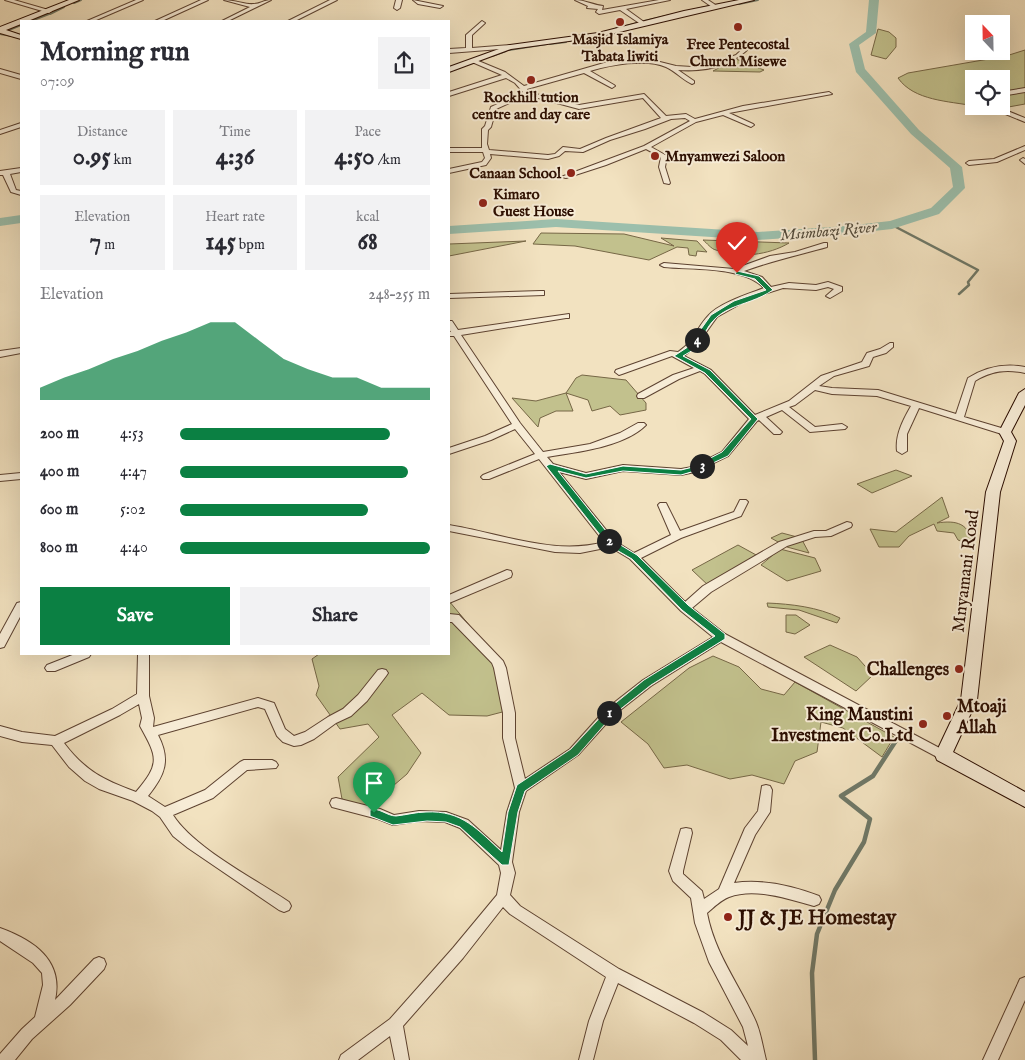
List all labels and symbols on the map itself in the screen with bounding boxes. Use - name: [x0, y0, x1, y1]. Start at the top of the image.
- north arrow: [965, 15, 1010, 60]
- marker: Masjid Islamiya Tabata liwiti: [614, 16, 626, 28]
- marker: Free Pentecostal Church Misewe: [732, 21, 744, 33]
- place label: Masjid Islamiya Tabata liwiti: [572, 30, 669, 66]
- place label: Free Pentecostal Church Misewe: [687, 35, 790, 71]
- marker: Rockhill tution centre and day care: [525, 74, 537, 86]
- place label: Rockhill tution centre and day care: [472, 88, 590, 124]
- place label: Mnyamwezi Saloon: [665, 147, 785, 166]
- marker: Mnyamwezi Saloon: [649, 150, 661, 162]
- place label: Canaan School: [469, 164, 562, 183]
- marker: Canaan School: [565, 167, 577, 179]
- place label: Kimaro Guest House: [493, 185, 574, 221]
- marker: Kimaro Guest House: [477, 197, 489, 209]
- water label: Msimbazi River: [779, 218, 879, 246]
- pin: [716, 222, 758, 273]
- pin: 4: [684, 328, 710, 352]
- pin: 3: [690, 454, 714, 478]
- street label: Mnyamani Road: [948, 508, 985, 634]
- pin: 2: [596, 528, 622, 554]
- place label: Challenges: [867, 659, 950, 682]
- marker: Challenges: [953, 663, 965, 675]
- place label: Mtoaji Allah: [956, 696, 1007, 740]
- pin: 1: [596, 700, 622, 726]
- place label: King Maustini Investment C0.Ltd: [771, 704, 913, 748]
- marker: Mtoaji Allah: [941, 710, 953, 722]
- marker: King Maustini Investment C0.Ltd: [917, 718, 929, 730]
- pin: [353, 762, 395, 813]
- place label: JJ & JE Homestay: [735, 905, 897, 932]
- marker: JJ & JE Homestay: [722, 911, 734, 923]

